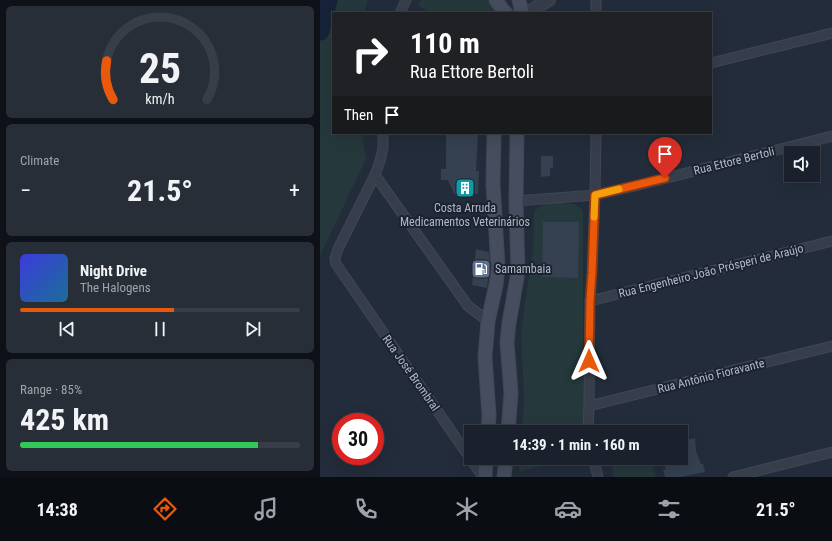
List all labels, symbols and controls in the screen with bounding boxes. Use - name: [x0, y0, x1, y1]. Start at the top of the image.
- text: 110 m: [410, 27, 480, 60]
- icon: right: [344, 28, 396, 80]
- text: 25: [139, 44, 181, 93]
- text: Rua Ettore Bertoli: [410, 61, 534, 82]
- text: km/h: [145, 90, 175, 106]
- icon: arrive: [381, 104, 403, 126]
- text: Then: [344, 106, 373, 124]
- pin: [648, 137, 682, 178]
- icon: arrive: [654, 143, 676, 165]
- street label: Rua Ettore Bertoli: [692, 144, 776, 178]
- map controls: [784, 146, 820, 182]
- button: sound: [784, 146, 820, 182]
- text: Climate: [20, 153, 59, 168]
- text: 21.5°: [127, 173, 193, 208]
- building icon: Costa Arruda Medicamentos Veterinários: [454, 177, 476, 199]
- text: −: [20, 178, 31, 203]
- text: +: [289, 178, 300, 203]
- place label: Costa Arruda Medicamentos Veterinários: [400, 201, 530, 229]
- street label: Rua Engenheiro João Prósperi de Araújo: [617, 241, 805, 301]
- fuel station icon: Samambaia: [470, 258, 492, 280]
- text: Night Drive: [80, 262, 147, 280]
- place label: Samambaia: [495, 262, 551, 276]
- text: The Halogens: [80, 280, 151, 295]
- icon: previous: [56, 318, 78, 340]
- icon: pause: [149, 318, 171, 340]
- icon: next: [242, 318, 264, 340]
- street label: Rua José Brombral: [380, 332, 442, 414]
- position arrow: [568, 340, 610, 382]
- street label: Rua Antônio Fioravante: [656, 356, 766, 396]
- text: Range · 85%: [20, 382, 82, 397]
- text: 425 km: [20, 402, 109, 437]
- speed limit sign: 30: [332, 413, 384, 465]
- text: 14:39 · 1 min · 160 m: [512, 436, 640, 454]
- icon: directions: [151, 495, 179, 523]
- icon: music: [252, 495, 280, 523]
- icon: phone: [352, 495, 380, 523]
- icon: climate: [453, 495, 481, 523]
- icon: car: [554, 495, 582, 523]
- icon: filters: [655, 495, 683, 523]
- text: 14:38: [36, 499, 78, 520]
- text: 21.5°: [756, 499, 796, 520]

